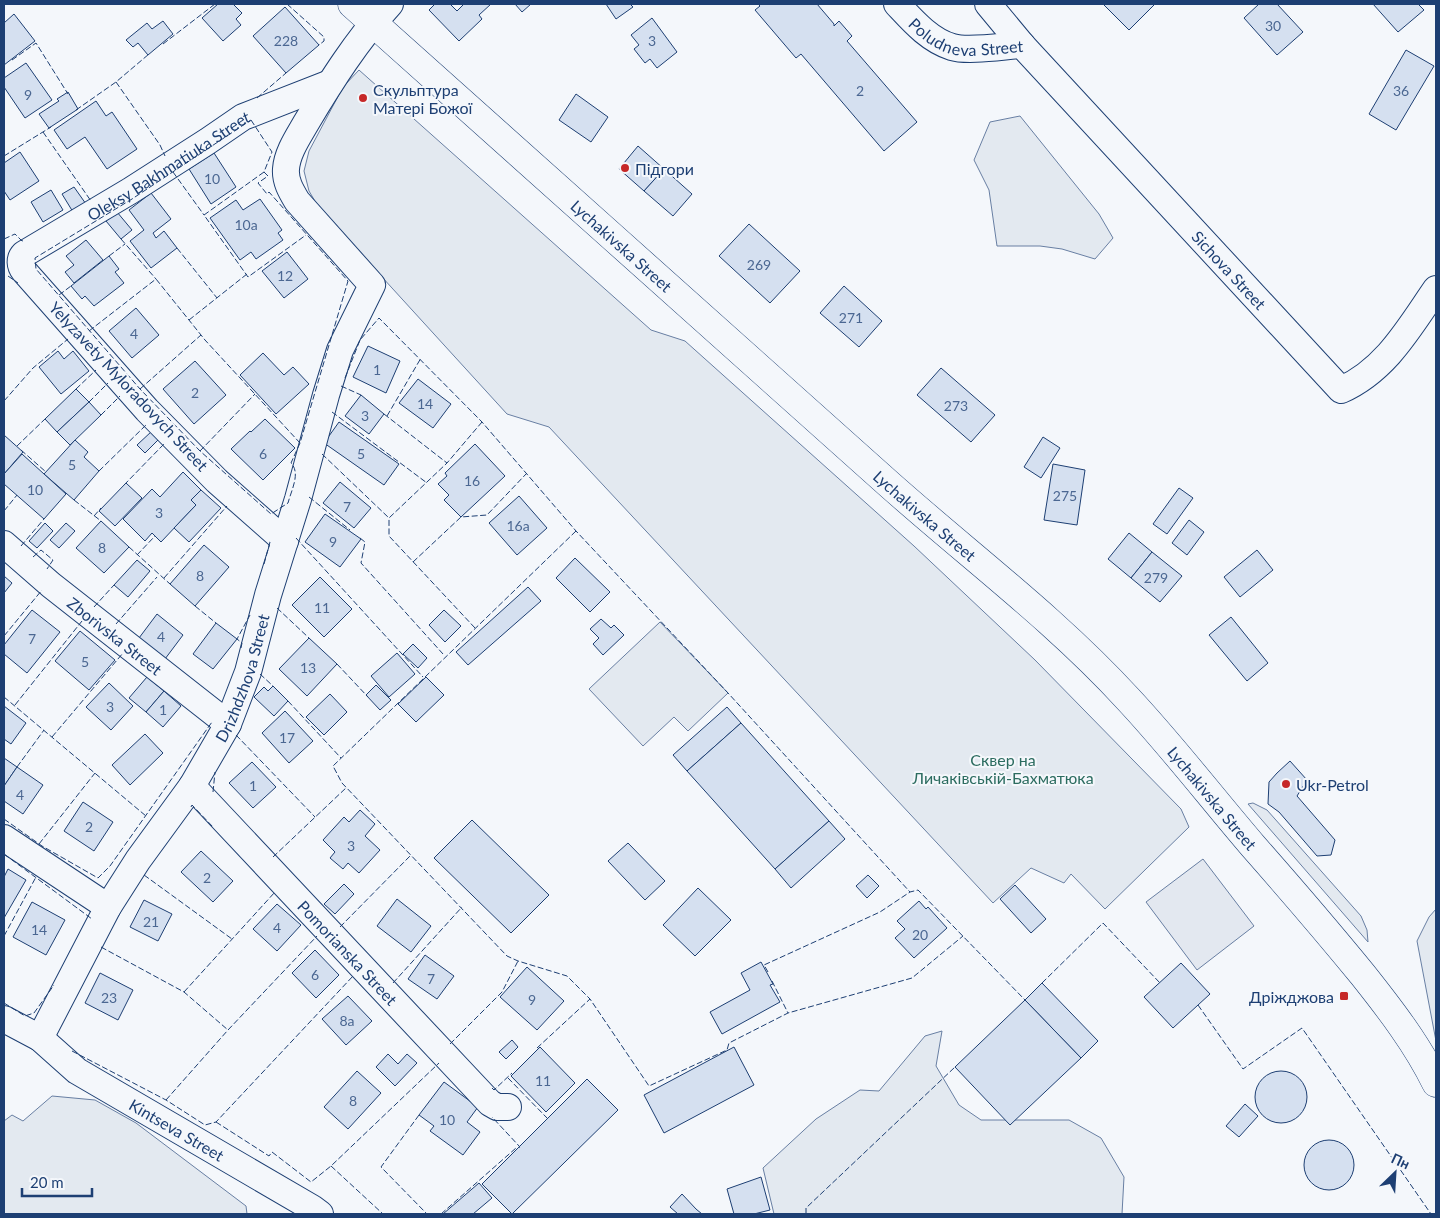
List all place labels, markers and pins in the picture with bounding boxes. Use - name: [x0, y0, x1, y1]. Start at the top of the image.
- place label: Скульптура Матері Божої: [373, 80, 473, 117]
- marker: Скульптура Матері Божої: [357, 92, 369, 104]
- place label: Підгори: [635, 159, 694, 178]
- marker: Підгори: [619, 162, 631, 174]
- place label: Ukr-Petrol: [1296, 775, 1369, 794]
- marker: Ukr-Petrol: [1280, 778, 1292, 790]
- place label: Дріжджова: [1249, 987, 1334, 1006]
- marker: Дріжджова: [1338, 990, 1350, 1002]

